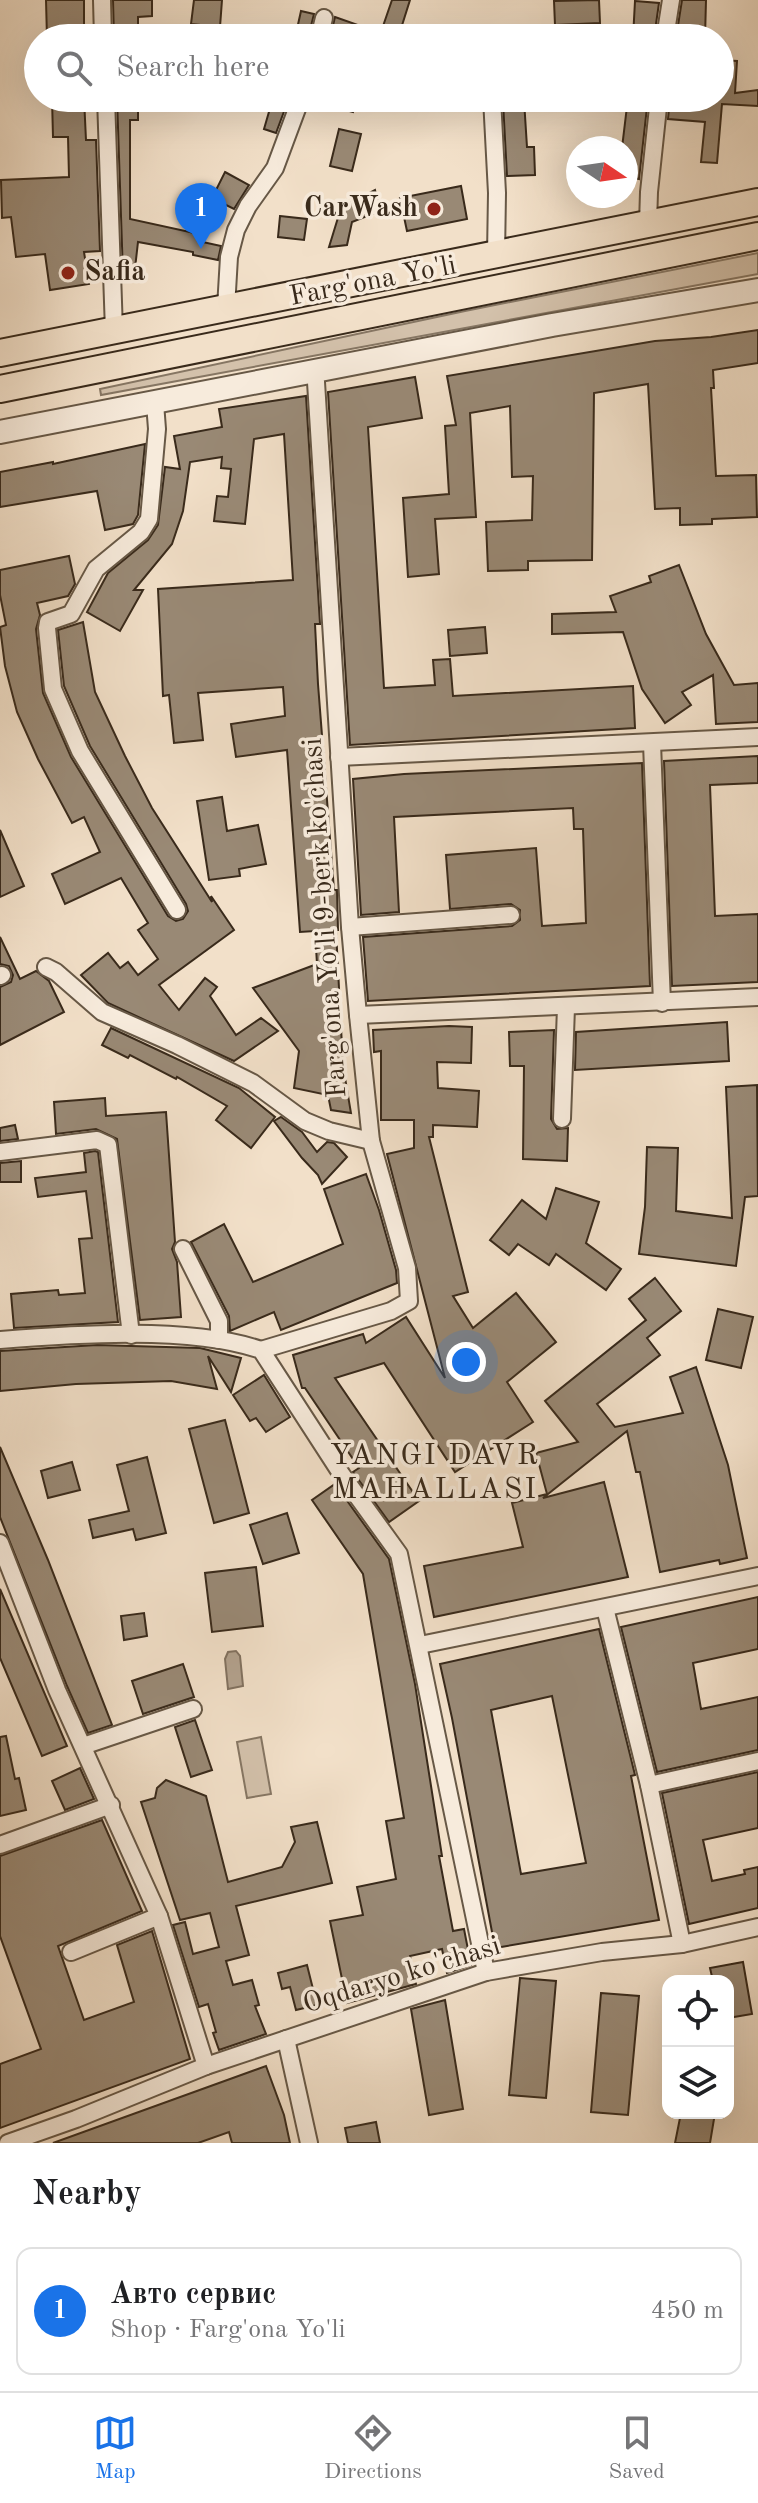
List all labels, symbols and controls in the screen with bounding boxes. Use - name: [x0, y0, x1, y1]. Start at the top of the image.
- search box: [24, 24, 734, 112]
- icon: search: [52, 46, 96, 90]
- text: Search here: [116, 53, 270, 83]
- north arrow: [566, 136, 638, 208]
- pin: 1: [175, 183, 227, 249]
- place label: CarWash: [304, 195, 418, 223]
- marker: CarWash: [425, 200, 443, 218]
- street label: Farg'ona Yo'li: [287, 252, 459, 312]
- place label: Safia: [84, 259, 146, 287]
- marker: Safia: [59, 264, 77, 282]
- street label: Farg'ona Yo'li 9-berk ko'chasi: [299, 737, 353, 1099]
- your location: [446, 1342, 486, 1382]
- district label: YANGI DAVR MAHALLASI: [330, 1441, 540, 1505]
- street label: Oqdaryo ko'chasi: [300, 1933, 504, 2019]
- map controls: [662, 1975, 734, 2119]
- button: locate: [662, 1975, 734, 2047]
- button: layers: [662, 2047, 734, 2119]
- text: Nearby: [32, 2178, 142, 2212]
- text: Авто сервис: [110, 2280, 276, 2310]
- text: 1: [52, 2298, 68, 2324]
- text: 450 m: [651, 2298, 724, 2324]
- text: Shop · Farg'ona Yo'li: [110, 2317, 345, 2343]
- tab: Map: [93, 2411, 137, 2486]
- tab: Directions: [324, 2411, 422, 2486]
- tab: Saved: [609, 2411, 665, 2486]

